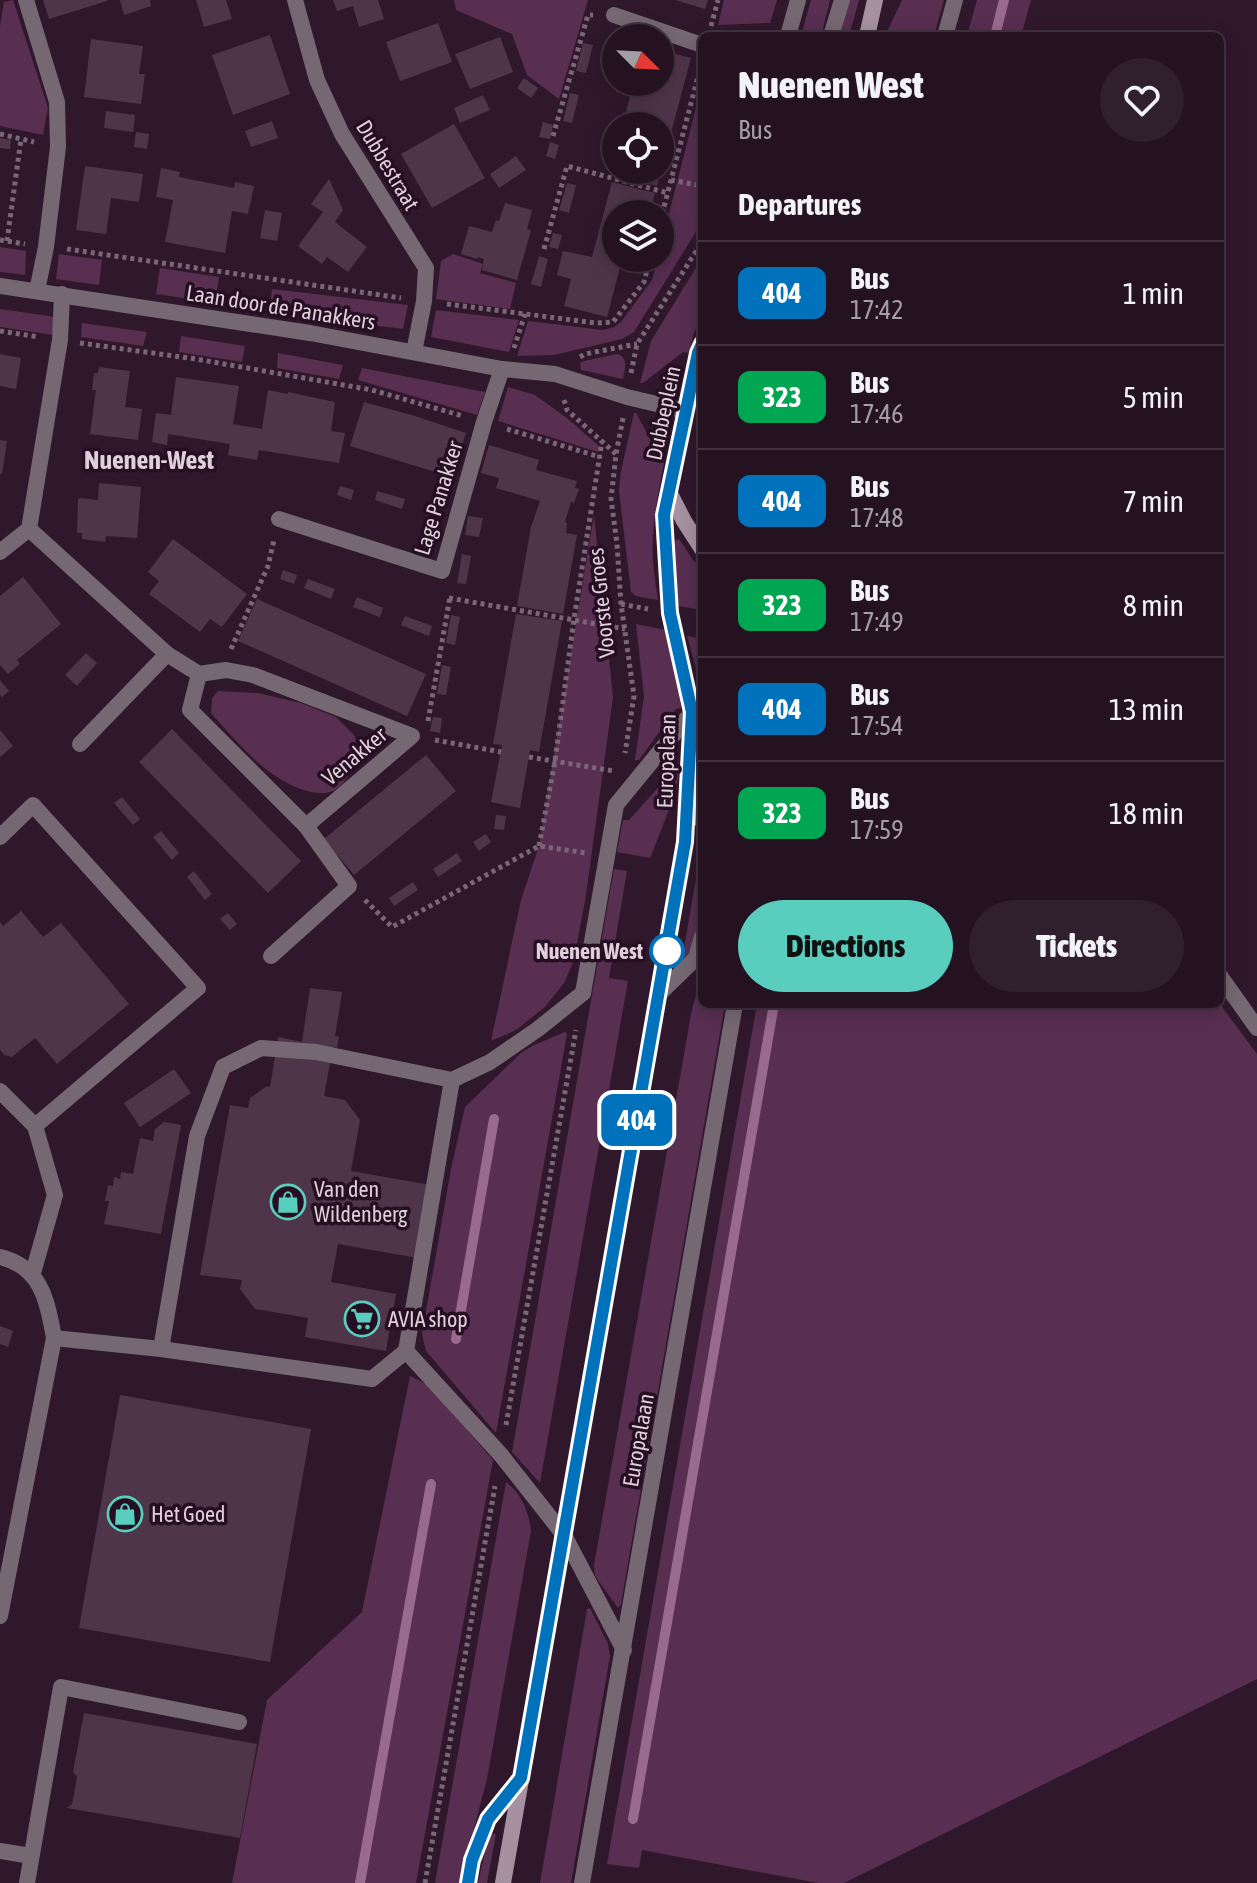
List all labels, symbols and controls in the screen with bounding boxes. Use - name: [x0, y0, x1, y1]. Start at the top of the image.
- north arrow: [602, 24, 674, 96]
- map controls: [602, 24, 674, 272]
- button: heart: [1100, 58, 1184, 142]
- text: Nuenen West: [738, 63, 923, 106]
- button: locate: [602, 112, 674, 184]
- street label: Dubbestraat: [351, 115, 425, 215]
- text: Bus: [738, 115, 772, 145]
- text: Departures: [738, 187, 861, 221]
- button: layers: [602, 200, 674, 272]
- text: Bus: [850, 261, 889, 295]
- text: 1 min: [1123, 276, 1184, 310]
- text: 404: [762, 277, 802, 309]
- street label: Laan door de Panakkers: [184, 279, 378, 335]
- text: 17:42: [850, 295, 904, 325]
- street label: Dubbeplein: [640, 364, 686, 462]
- text: Bus: [850, 365, 889, 399]
- text: 5 min: [1123, 380, 1184, 414]
- text: 323: [762, 381, 802, 413]
- text: 17:46: [850, 399, 904, 429]
- street label: Lage Panakker: [408, 437, 468, 558]
- district label: Nuenen-West: [84, 445, 214, 475]
- text: Bus: [850, 469, 889, 503]
- text: 7 min: [1123, 484, 1184, 518]
- text: 404: [762, 485, 802, 517]
- text: 17:48: [850, 503, 904, 533]
- street label: Voorste Groes: [582, 547, 620, 659]
- text: Bus: [850, 573, 889, 607]
- text: 8 min: [1123, 588, 1184, 622]
- text: 323: [762, 589, 802, 621]
- text: 17:49: [850, 607, 904, 637]
- text: Bus: [850, 677, 889, 711]
- text: 13 min: [1109, 692, 1184, 726]
- text: 404: [762, 693, 802, 725]
- text: 17:54: [850, 711, 904, 741]
- street label: Europalaan: [651, 713, 681, 809]
- street label: Venakker: [316, 721, 392, 791]
- text: Bus: [850, 781, 889, 815]
- text: 18 min: [1109, 796, 1184, 830]
- text: 323: [762, 797, 802, 829]
- text: 17:59: [850, 815, 904, 845]
- button: Directions: [738, 900, 953, 992]
- button: Tickets: [969, 900, 1184, 992]
- marker: Nuenen West: [650, 934, 684, 968]
- place label: Nuenen West: [536, 938, 644, 964]
- line badge: 404: [591, 1094, 683, 1146]
- text: 404: [617, 1104, 657, 1136]
- place label: Van den Wildenberg: [314, 1176, 408, 1227]
- shop icon: Van den Wildenberg: [269, 1183, 307, 1221]
- supermarket icon: AVIA shop: [343, 1300, 381, 1338]
- place label: AVIA shop: [388, 1306, 468, 1332]
- street label: Europalaan: [617, 1391, 659, 1489]
- shop icon: Het Goed: [106, 1495, 144, 1533]
- place label: Het Goed: [151, 1501, 225, 1527]

